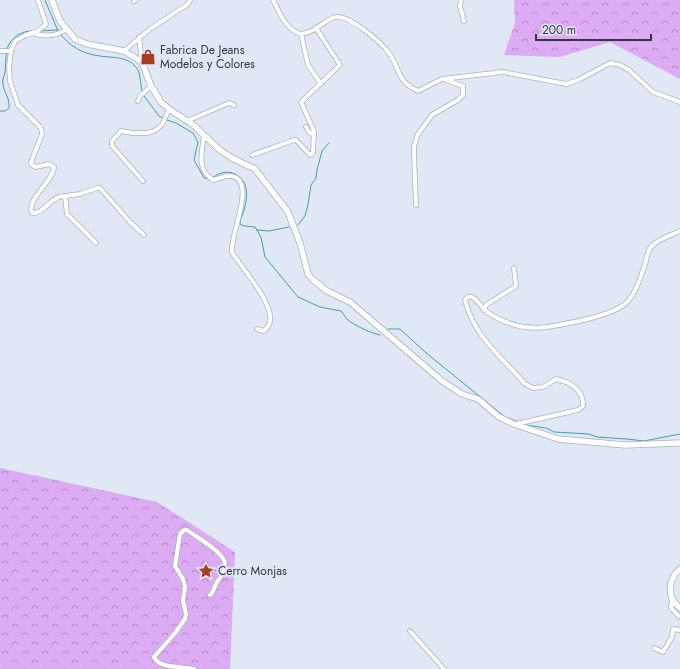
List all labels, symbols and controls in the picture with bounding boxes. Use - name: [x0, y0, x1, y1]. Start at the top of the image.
- scale bar: [536, 16, 651, 42]
- text: 200 m: [542, 21, 576, 39]
- place label: Fabrica De Jeans Modelos y Colores: [160, 41, 255, 73]
- shop icon: Fabrica De Jeans Modelos y Colores: [139, 48, 157, 66]
- place icon: Cerro Monjas: [197, 562, 215, 580]
- place label: Cerro Monjas: [218, 562, 287, 580]

